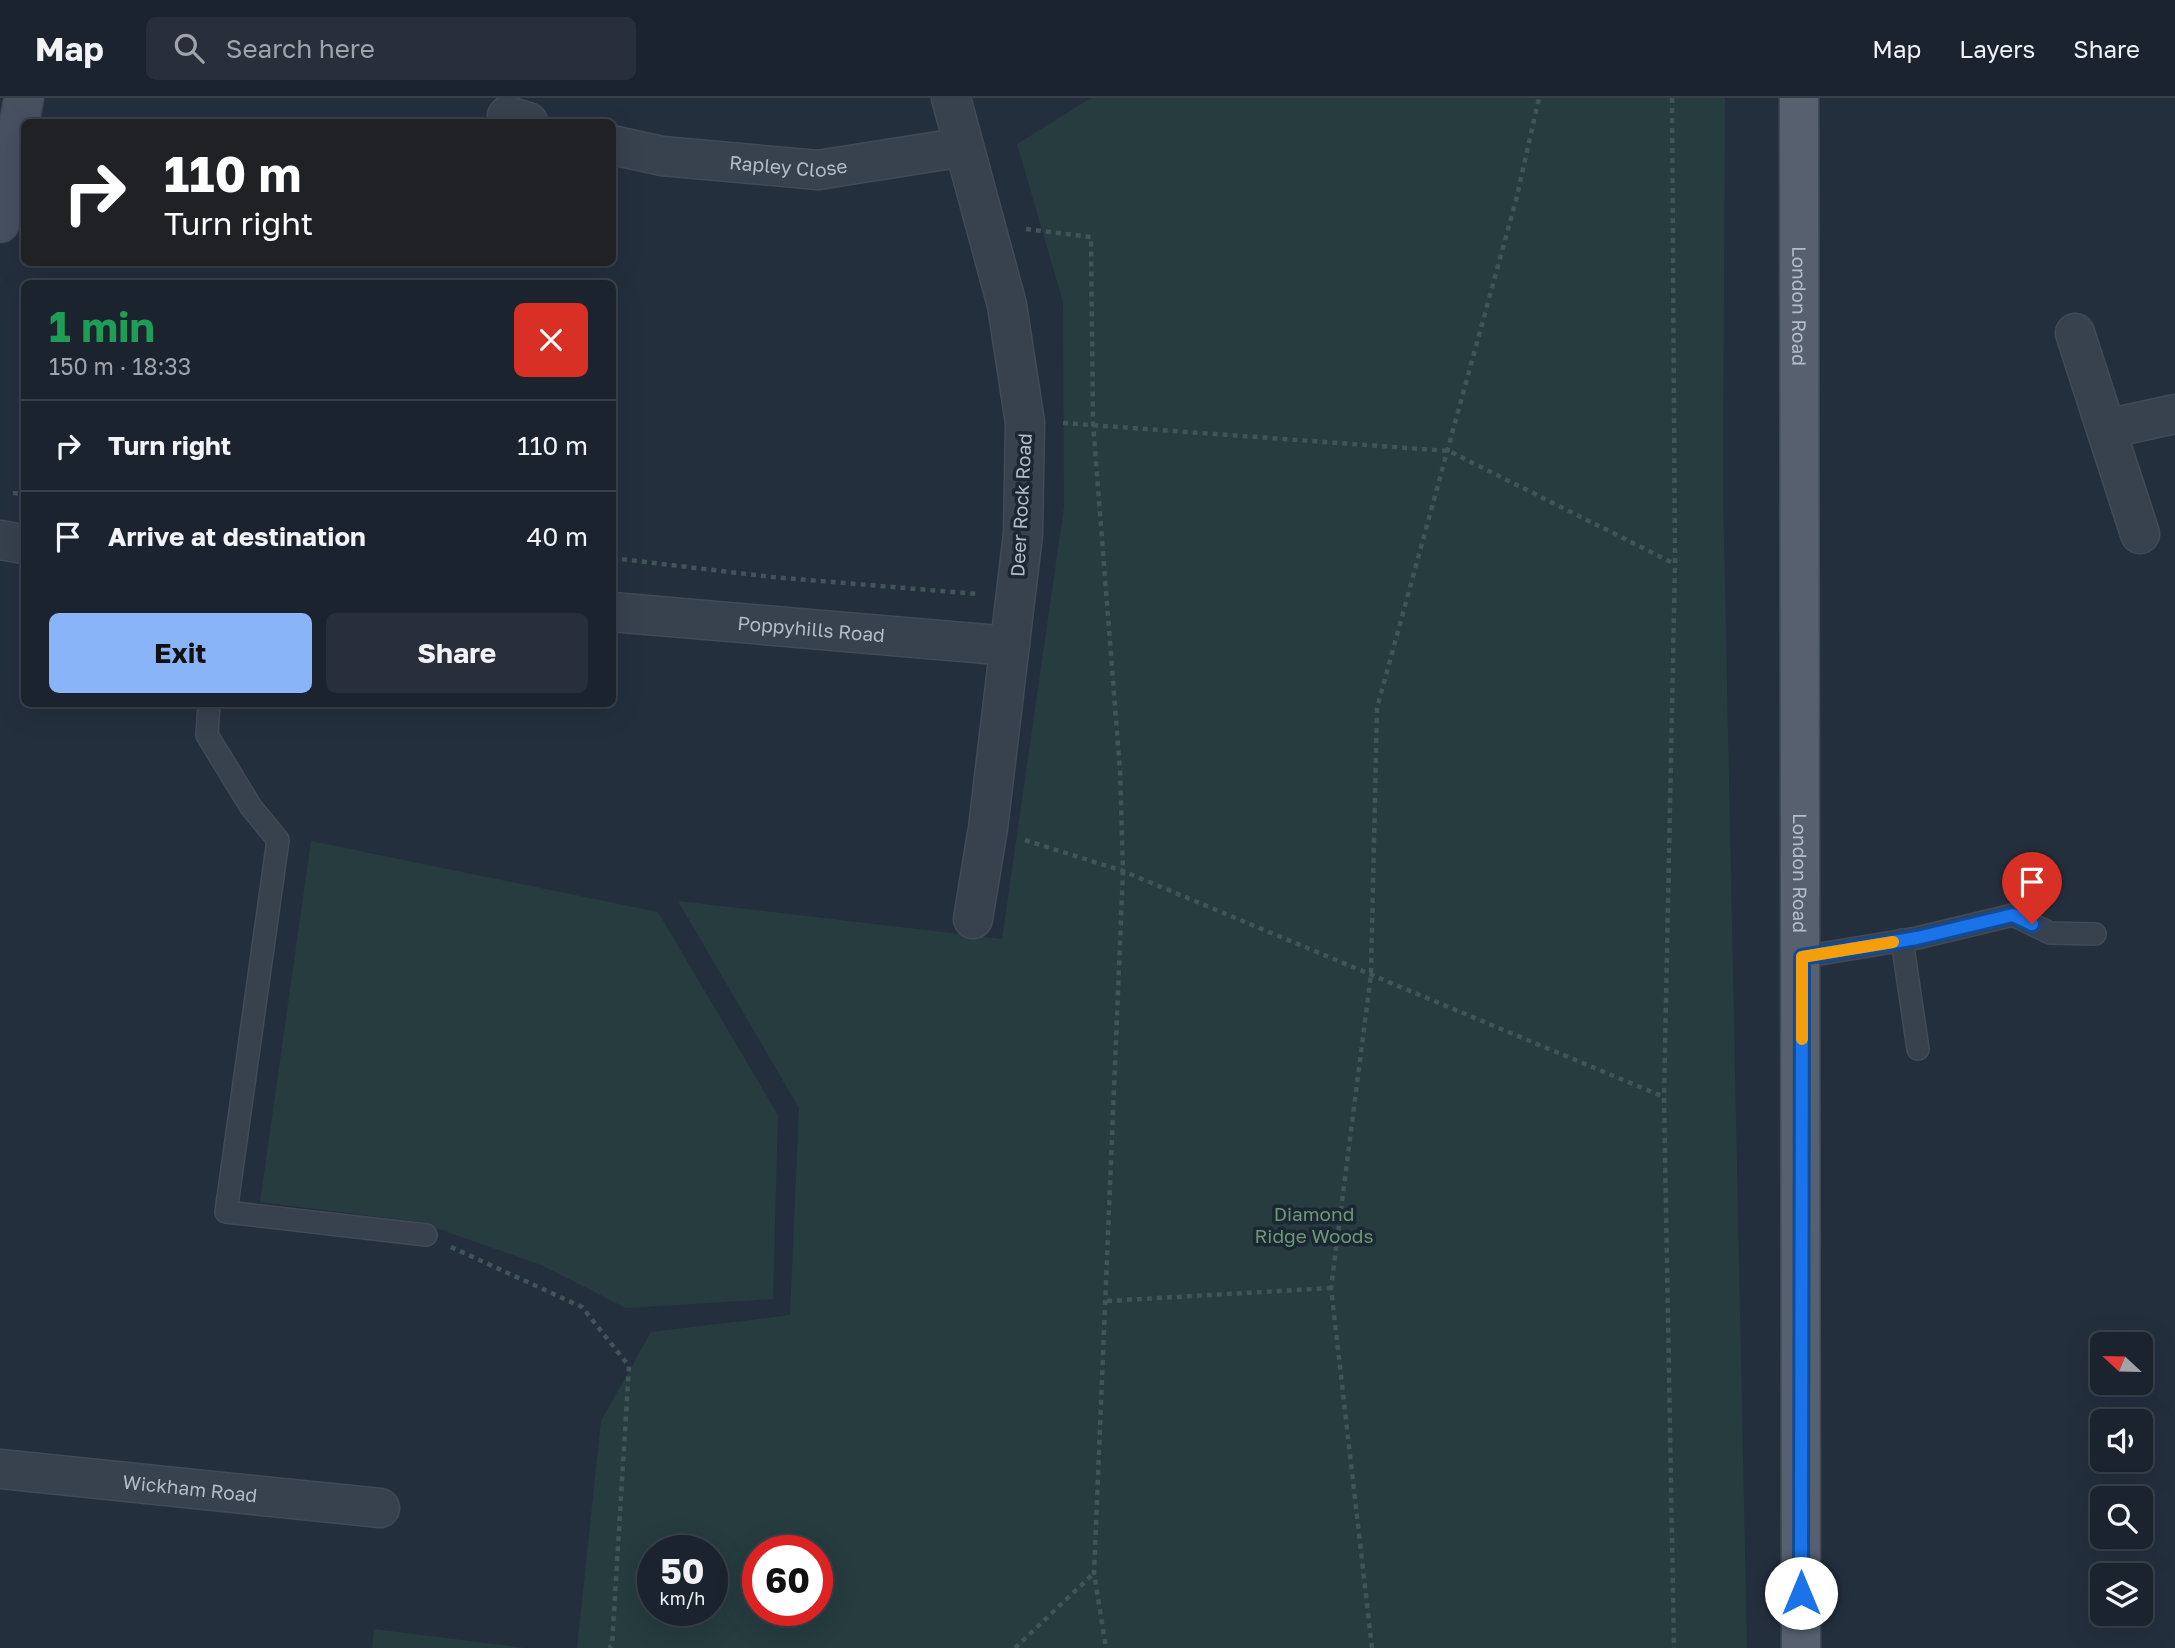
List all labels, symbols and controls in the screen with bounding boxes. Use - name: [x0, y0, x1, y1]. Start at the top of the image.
- search box: [146, 17, 636, 80]
- text: Map: [35, 29, 104, 68]
- icon: search: [170, 29, 208, 67]
- text: Search here: [226, 33, 375, 64]
- text: Map: [1872, 34, 1921, 63]
- text: Layers: [1959, 34, 2035, 63]
- text: Share: [2073, 34, 2140, 63]
- text: 110 m: [164, 144, 301, 203]
- icon: right: [49, 147, 140, 238]
- street label: Rapley Close: [728, 150, 849, 181]
- text: Turn right: [164, 204, 313, 242]
- street label: London Road: [1788, 246, 1811, 366]
- text: 1 min: [49, 301, 155, 351]
- button: close: [514, 303, 588, 377]
- text: 150 m · 18:33: [49, 352, 191, 380]
- icon: right: [49, 427, 87, 465]
- text: Turn right: [108, 430, 231, 461]
- text: 110 m: [517, 430, 588, 461]
- street label: Deer Rock Road: [1005, 432, 1036, 577]
- icon: arrive: [49, 518, 87, 556]
- text: Arrive at destination: [108, 521, 366, 552]
- text: 40 m: [527, 521, 588, 552]
- street label: Poppyhills Road: [737, 611, 886, 646]
- button: Exit: [49, 613, 312, 693]
- button: Share: [326, 613, 588, 693]
- street label: London Road: [1789, 813, 1812, 933]
- pin: [2002, 852, 2062, 924]
- icon: arrive: [2013, 863, 2051, 901]
- park label: Diamond Ridge Woods: [1254, 1202, 1374, 1247]
- north arrow: [2090, 1332, 2152, 1395]
- map controls: [2090, 1332, 2153, 1626]
- button: sound: [2090, 1409, 2153, 1472]
- street label: Wickham Road: [122, 1470, 258, 1506]
- button: search: [2090, 1486, 2153, 1549]
- speed limit sign: 60: [742, 1535, 833, 1626]
- text: 50: [660, 1550, 705, 1592]
- position arrow: [1764, 1556, 1838, 1630]
- button: layers: [2090, 1563, 2153, 1626]
- text: km/h: [660, 1587, 705, 1609]

